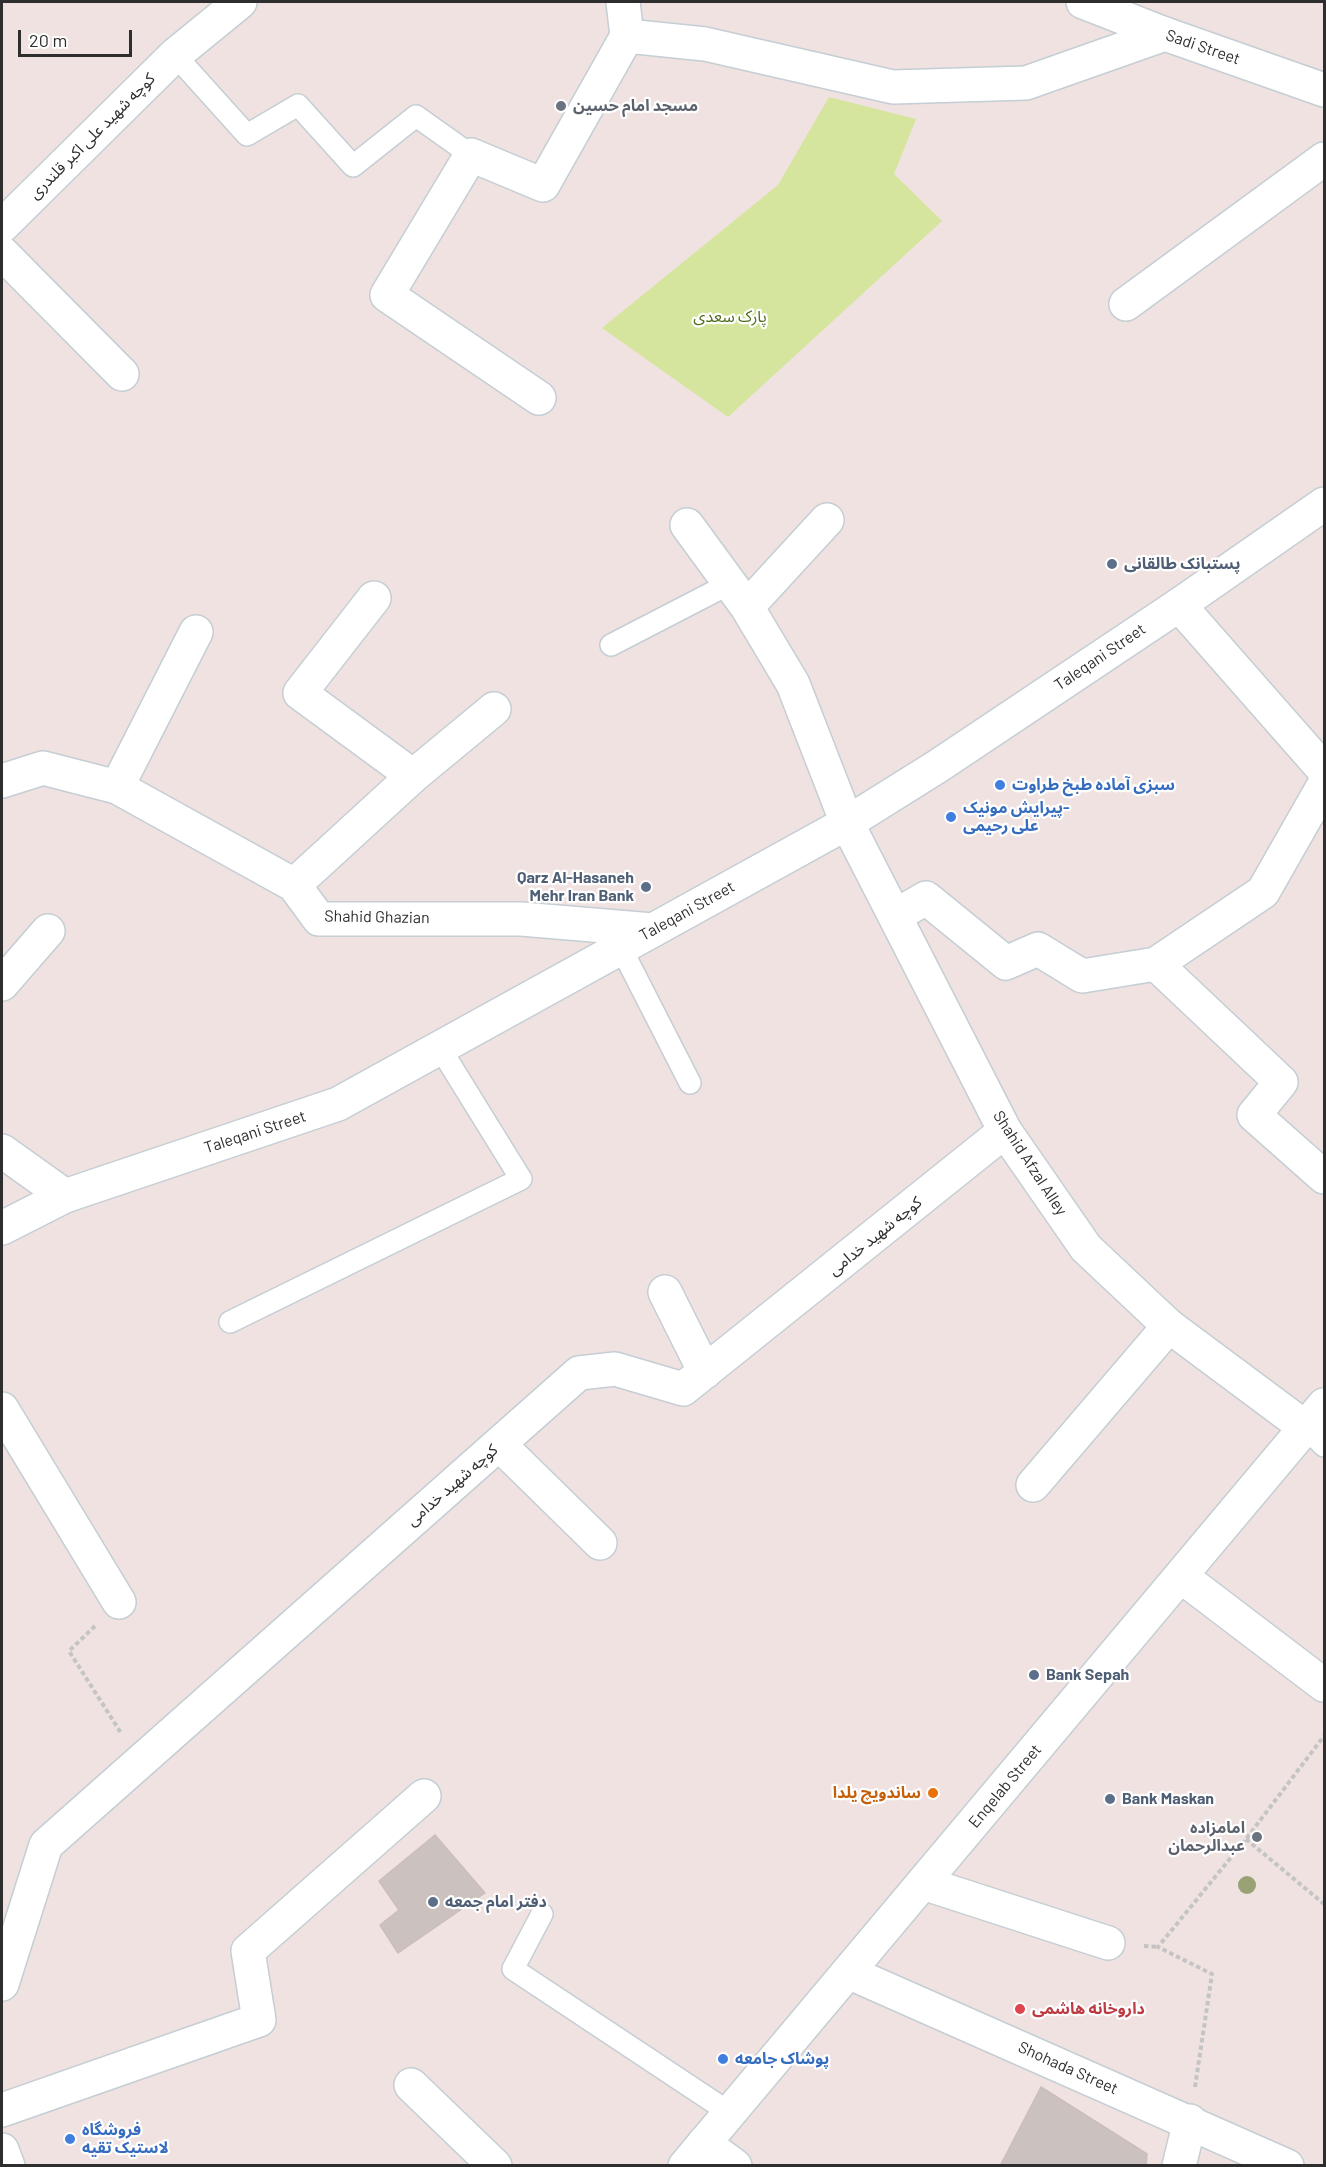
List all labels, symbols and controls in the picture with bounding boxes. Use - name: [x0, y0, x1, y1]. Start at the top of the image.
- scale bar: [21, 18, 135, 56]
- street label: Sadi Street: [1163, 25, 1243, 69]
- text: 20 m: [29, 29, 67, 51]
- street label: کوچه شهید علی اکبر قلندری: [25, 69, 159, 203]
- place label: مسجد امام حسین: [573, 96, 698, 116]
- marker: مسجد امام حسین: [554, 99, 568, 113]
- park label: پارک سعدی: [693, 307, 767, 327]
- place label: پستبانک طالقانی: [1124, 554, 1240, 574]
- marker: پستبانک طالقانی: [1105, 557, 1119, 571]
- street label: Taleqani Street: [1051, 619, 1149, 695]
- place label: سبزی آماده طبخ طراوت: [1012, 775, 1175, 795]
- marker: سبزی آماده طبخ طراوت: [993, 778, 1007, 792]
- place label: پیرایش مونیک- علی رحیمی: [963, 798, 1070, 836]
- marker: پیرایش مونیک- علی رحیمی: [944, 810, 958, 824]
- place label: Qarz Al-Hasaneh Mehr Iran Bank: [517, 868, 634, 906]
- street label: Taleqani Street: [636, 877, 738, 945]
- marker: Qarz Al-Hasaneh Mehr Iran Bank: [639, 880, 653, 894]
- street label: Shahid Ghazian: [324, 906, 430, 928]
- street label: Taleqani Street: [202, 1107, 308, 1157]
- street label: Shahid Afzal Alley: [989, 1107, 1071, 1219]
- street label: کوچه شهید خدامی: [824, 1192, 926, 1280]
- street label: کوچه شهید خدامی: [402, 1440, 502, 1530]
- place label: Bank Sepah: [1046, 1665, 1129, 1685]
- marker: Bank Sepah: [1027, 1668, 1041, 1682]
- street label: Enqelab Street: [964, 1740, 1046, 1832]
- place label: ساندویچ یلدا: [833, 1783, 921, 1803]
- marker: ساندویچ یلدا: [926, 1786, 940, 1800]
- place label: Bank Maskan: [1122, 1789, 1214, 1809]
- marker: Bank Maskan: [1103, 1792, 1117, 1806]
- place label: امامزاده عبدالرحمان: [1168, 1818, 1245, 1856]
- marker: امامزاده عبدالرحمان: [1250, 1830, 1264, 1844]
- place label: دفتر امام جمعه: [445, 1892, 547, 1912]
- marker: دفتر امام جمعه: [426, 1895, 440, 1909]
- place label: داروخانه هاشمی: [1032, 1999, 1145, 2019]
- marker: داروخانه هاشمی: [1013, 2002, 1027, 2016]
- street label: Shohada Street: [1015, 2037, 1121, 2099]
- place label: پوشاک جامعه: [735, 2049, 829, 2069]
- marker: پوشاک جامعه: [716, 2052, 730, 2066]
- place label: فروشگاه لاستیک تقیه: [82, 2120, 168, 2158]
- marker: فروشگاه لاستیک تقیه: [63, 2132, 77, 2146]

